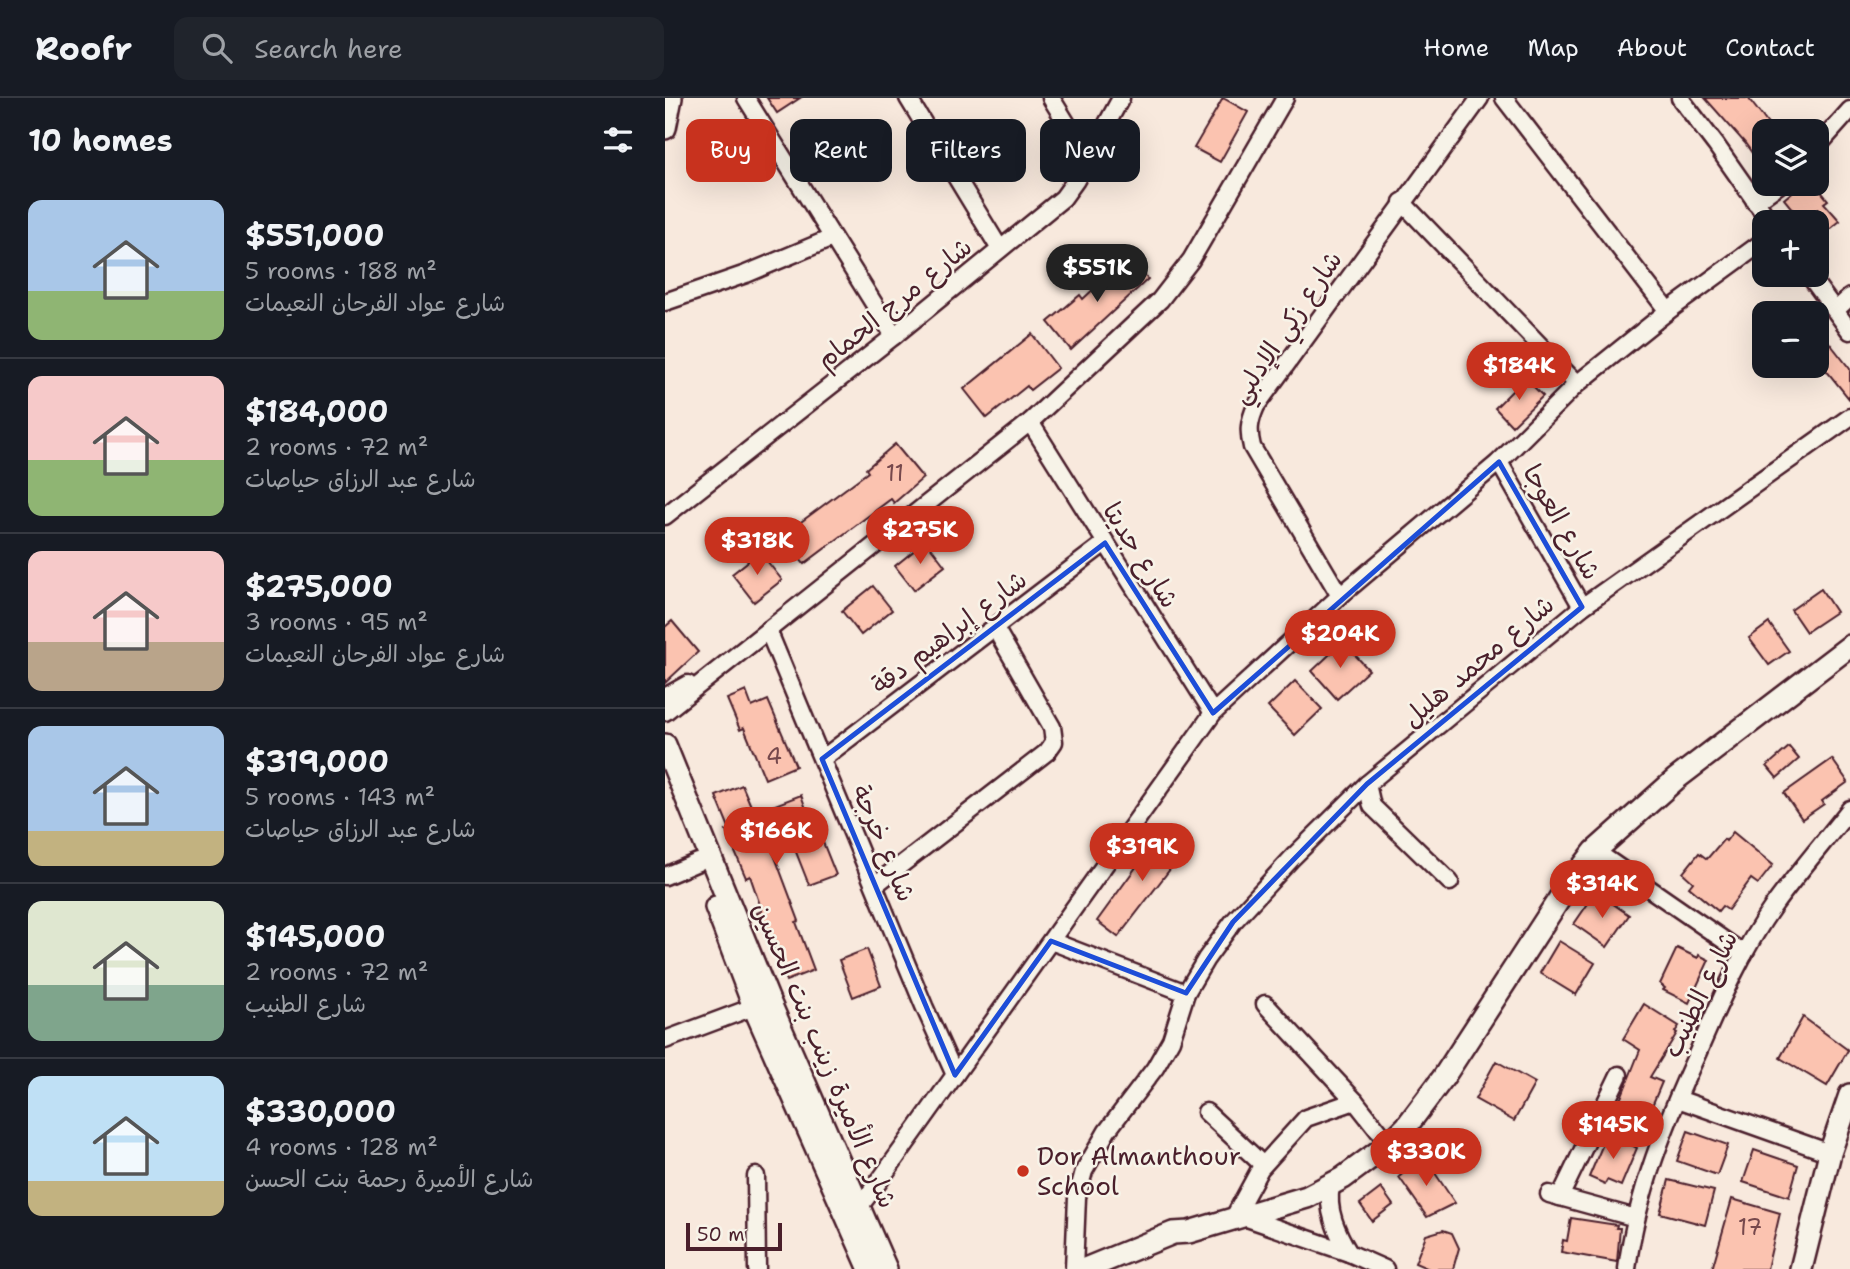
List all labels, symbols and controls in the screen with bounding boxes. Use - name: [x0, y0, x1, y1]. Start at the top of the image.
- search box: [174, 17, 664, 80]
- text: Roofr: [35, 26, 132, 71]
- icon: search: [198, 29, 236, 67]
- text: Search here: [254, 31, 403, 66]
- text: Home: [1423, 32, 1489, 64]
- text: Map: [1527, 32, 1579, 64]
- text: About: [1617, 32, 1687, 64]
- text: Contact: [1725, 32, 1815, 64]
- chip: Buy: [686, 119, 776, 182]
- chip: Rent: [790, 119, 892, 182]
- chip: Filters: [906, 119, 1026, 182]
- chip: New: [1040, 119, 1140, 182]
- map controls: [1752, 119, 1829, 378]
- button: layers: [1752, 119, 1829, 196]
- text: 10 homes: [28, 120, 173, 161]
- icon: filters: [599, 121, 637, 159]
- button: +: [1752, 210, 1829, 287]
- text: $551,000: [245, 215, 384, 256]
- icon: home: [84, 228, 168, 312]
- street label: شارع مرج الحمام: [808, 229, 981, 379]
- street label: شارع زكي الإدلبي: [1222, 243, 1355, 413]
- pin: $551K: [1048, 244, 1146, 304]
- text: $551K: [1062, 252, 1132, 282]
- text: 5 rooms · 188 m²: [245, 256, 437, 286]
- text: شارع عواد الفرحان النعيمات: [245, 288, 505, 318]
- button: −: [1752, 301, 1829, 378]
- pin: $184K: [1470, 342, 1568, 402]
- text: $184K: [1482, 350, 1556, 380]
- text: $184,000: [245, 391, 389, 432]
- icon: home: [84, 404, 168, 488]
- text: 2 rooms · 72 m²: [245, 432, 428, 462]
- house number: 11: [886, 458, 904, 488]
- street label: شارع العوجا: [1514, 458, 1610, 586]
- text: شارع عبد الرزاق حياصات: [245, 464, 476, 494]
- street label: شارع جديتا: [1094, 495, 1188, 615]
- pin: $275K: [871, 506, 969, 566]
- text: $275K: [882, 514, 958, 544]
- pin: $318K: [708, 518, 806, 577]
- text: $318K: [721, 525, 793, 555]
- street label: شارع إبراهيم دقة: [864, 561, 1036, 704]
- text: $275,000: [245, 566, 393, 607]
- icon: home: [84, 579, 168, 663]
- street label: شارع محمد هليل: [1394, 587, 1562, 735]
- text: 3 rooms · 95 m²: [245, 607, 428, 637]
- pin: $204K: [1291, 610, 1389, 670]
- text: $204K: [1301, 618, 1379, 648]
- text: شارع عواد الفرحان النعيمات: [245, 639, 505, 669]
- text: $319,000: [245, 741, 389, 782]
- house number: 4: [766, 741, 782, 771]
- icon: home: [84, 754, 168, 838]
- street label: شارع خرجة: [843, 779, 925, 907]
- text: 5 rooms · 143 m²: [245, 782, 435, 812]
- pin: $166K: [727, 808, 825, 867]
- text: شارع عبد الرزاق حياصات: [245, 814, 476, 844]
- text: $166K: [740, 815, 813, 845]
- pin: $319K: [1093, 824, 1191, 883]
- text: $319K: [1106, 831, 1178, 861]
- pin: $314K: [1553, 860, 1651, 920]
- text: $314K: [1566, 868, 1638, 898]
- street label: شارع الأميرة زينب بنت الحسين: [744, 896, 906, 1214]
- text: $145,000: [245, 916, 386, 957]
- street label: شارع الطنيب: [1654, 925, 1746, 1063]
- icon: home: [84, 929, 168, 1013]
- text: 2 rooms · 72 m²: [245, 957, 428, 987]
- text: شارع الطنيب: [245, 989, 366, 1019]
- text: $330,000: [245, 1091, 396, 1132]
- pin: $145K: [1564, 1102, 1662, 1161]
- icon: home: [84, 1104, 168, 1188]
- text: $145K: [1578, 1109, 1648, 1139]
- pin: $330K: [1377, 1128, 1475, 1188]
- text: 4 rooms · 128 m²: [245, 1132, 438, 1162]
- text: $330K: [1386, 1136, 1466, 1166]
- place label: Dor Almanthour School: [1037, 1138, 1241, 1203]
- marker: Dor Almanthour School: [1015, 1163, 1031, 1179]
- text: شارع الأميرة رحمة بنت الحسن: [245, 1164, 534, 1194]
- house number: 17: [1738, 1212, 1762, 1242]
- scale bar: [686, 1220, 782, 1252]
- text: 50 m: [697, 1222, 745, 1247]

